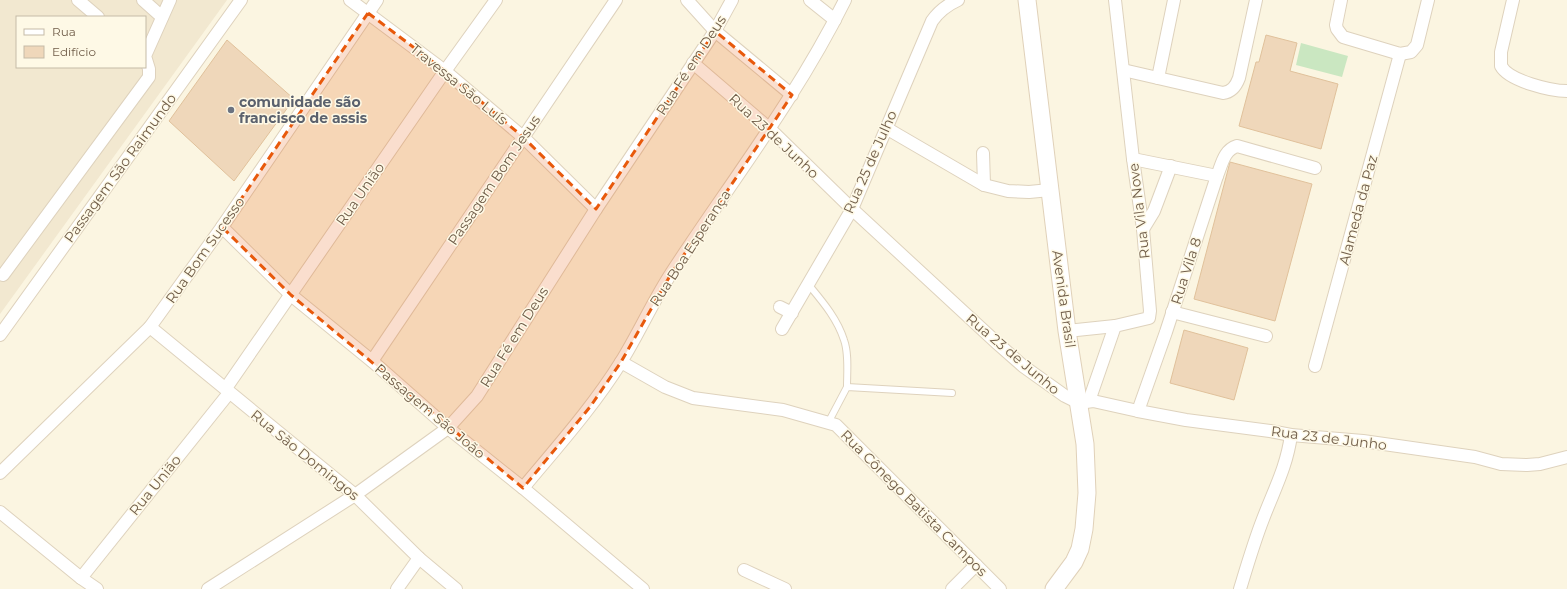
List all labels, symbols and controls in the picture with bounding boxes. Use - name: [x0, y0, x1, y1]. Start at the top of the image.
- street label: Rua Fé em Deus: [652, 12, 730, 118]
- legend: [16, 16, 146, 68]
- text: Rua: [52, 24, 76, 39]
- street label: Travessa São Luís: [407, 39, 511, 129]
- text: Edifício: [52, 44, 96, 59]
- street label: Passagem São Raimundo: [60, 90, 180, 246]
- street label: Rua 23 de Junho: [725, 90, 823, 183]
- place label: comunidade são francisco de assis: [239, 93, 368, 127]
- marker: comunidade são francisco de assis: [226, 105, 236, 115]
- street label: Rua 25 de Julho: [839, 107, 901, 216]
- street label: Passagem Bom Jesus: [444, 111, 544, 248]
- street label: Alameda da Paz: [1335, 153, 1381, 267]
- street label: Rua União: [332, 159, 388, 229]
- street label: Rua Vila Nove: [1124, 162, 1154, 260]
- street label: Rua Boa Esperança: [646, 186, 734, 310]
- street label: Rua Bom Sucesso: [161, 193, 249, 307]
- street label: Rua Vila 8: [1167, 235, 1205, 307]
- street label: Avenida Brasil: [1048, 249, 1080, 349]
- street label: Rua Fé em Deus: [476, 283, 552, 391]
- street label: Rua 23 de Junho: [963, 310, 1064, 399]
- street label: Passagem São João: [371, 360, 489, 463]
- street label: Rua São Domingos: [247, 406, 363, 504]
- street label: Rua 23 de Junho: [1270, 422, 1388, 454]
- street label: Rua Cônego Batista Campos: [837, 426, 991, 580]
- street label: Rua União: [125, 451, 185, 519]

